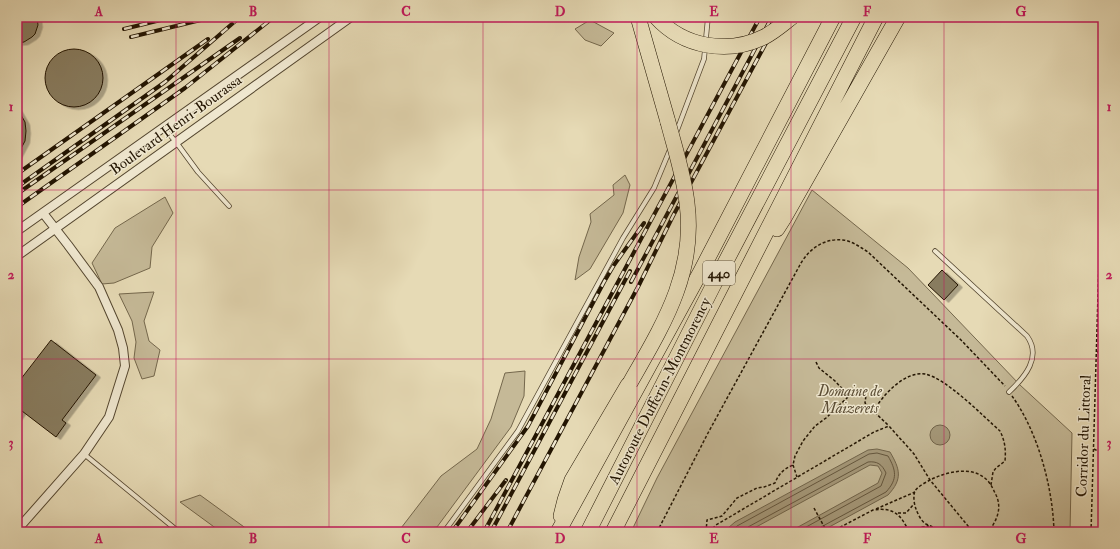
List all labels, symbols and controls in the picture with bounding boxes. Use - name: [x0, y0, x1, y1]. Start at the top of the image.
- text: A: [94, 4, 104, 20]
- text: B: [249, 4, 257, 20]
- text: C: [401, 4, 411, 20]
- text: D: [555, 4, 566, 20]
- text: E: [709, 4, 719, 20]
- text: F: [863, 4, 872, 20]
- text: G: [1016, 4, 1027, 20]
- street label: Boulevard Henri-Bourassa: [106, 70, 246, 179]
- text: 1: [9, 99, 14, 115]
- text: 1: [1107, 99, 1112, 115]
- road number: 440: [703, 261, 735, 285]
- text: 2: [8, 267, 15, 283]
- text: 2: [1106, 267, 1113, 283]
- street label: Autoroute Dufferin-Montmorency: [604, 294, 716, 489]
- street label: Corridor du Littoral: [1072, 374, 1096, 497]
- park label: Domaine de Maizerets: [817, 382, 883, 418]
- text: 3: [9, 435, 14, 451]
- text: 3: [1107, 435, 1112, 451]
- text: A: [94, 531, 104, 547]
- text: B: [249, 531, 257, 547]
- text: C: [401, 531, 411, 547]
- text: D: [555, 531, 566, 547]
- text: E: [709, 531, 719, 547]
- text: F: [863, 531, 872, 547]
- text: G: [1016, 531, 1027, 547]

